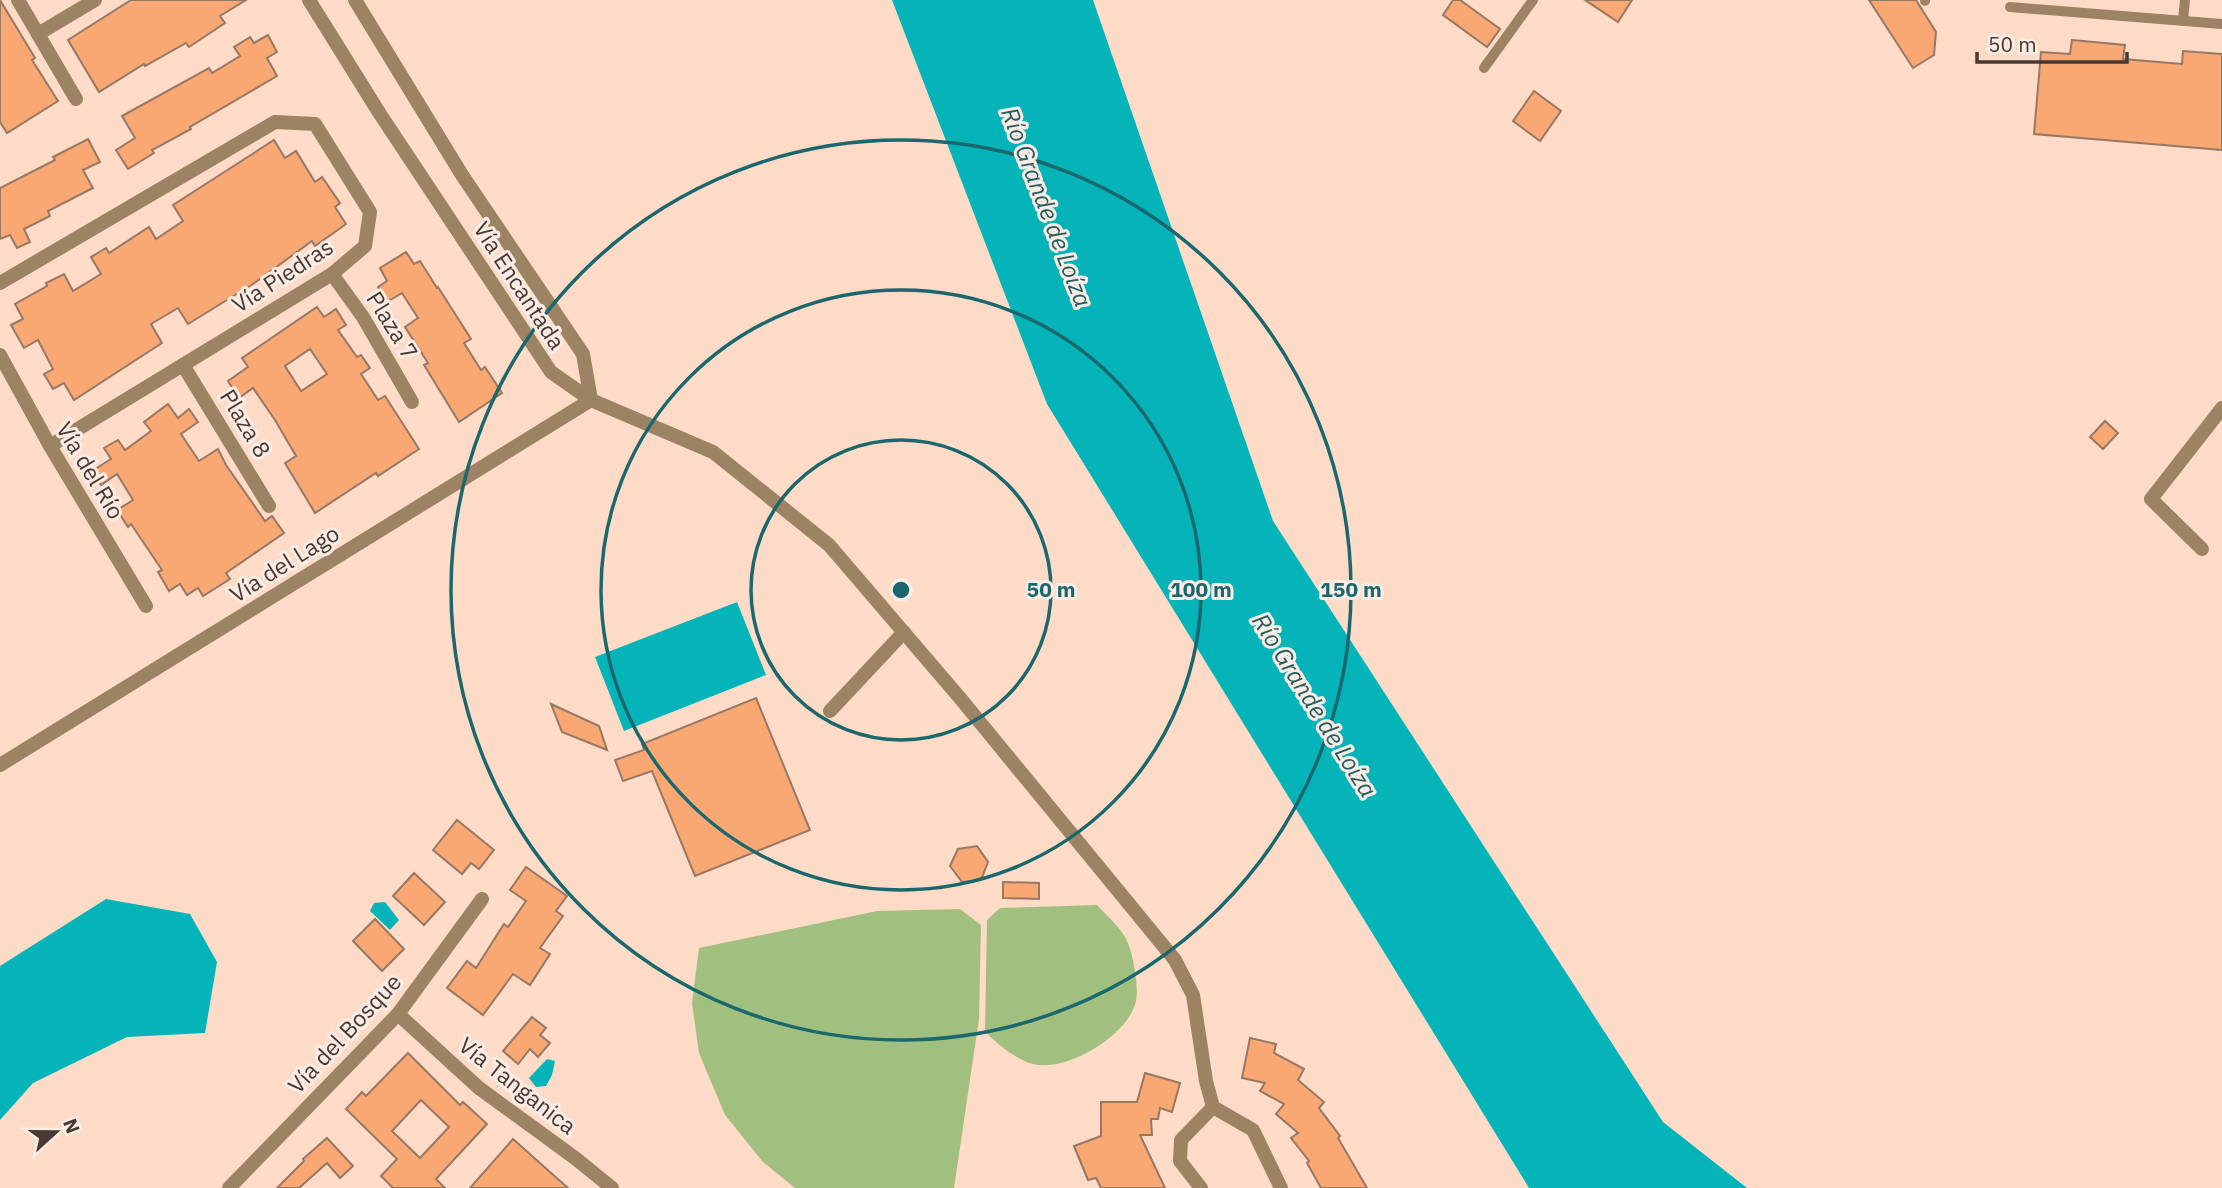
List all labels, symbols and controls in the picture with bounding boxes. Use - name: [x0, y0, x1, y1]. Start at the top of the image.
- scale bar: [1977, 21, 2128, 65]
- text: 50 m: [1988, 30, 2037, 58]
- water label: Río Grande de Loíza: [994, 103, 1100, 311]
- street label: Vía Encantada: [467, 215, 573, 355]
- street label: Vía Piedras: [226, 231, 338, 319]
- street label: Plaza 7: [360, 285, 426, 365]
- street label: Plaza 8: [214, 383, 278, 463]
- street label: Vía del Río: [50, 416, 132, 524]
- street label: Vía del Lago: [224, 517, 344, 609]
- text: 50 m: [1027, 575, 1075, 603]
- text: 100 m: [1170, 575, 1232, 603]
- text: 150 m: [1320, 575, 1382, 603]
- centre of rings: [889, 578, 913, 602]
- water label: Río Grande de Loíza: [1245, 607, 1385, 803]
- street label: Vía del Bosque: [281, 967, 407, 1099]
- street label: Vía Tanganica: [453, 1030, 583, 1140]
- north arrow: [21, 1097, 91, 1167]
- text: N: [58, 1115, 86, 1137]

